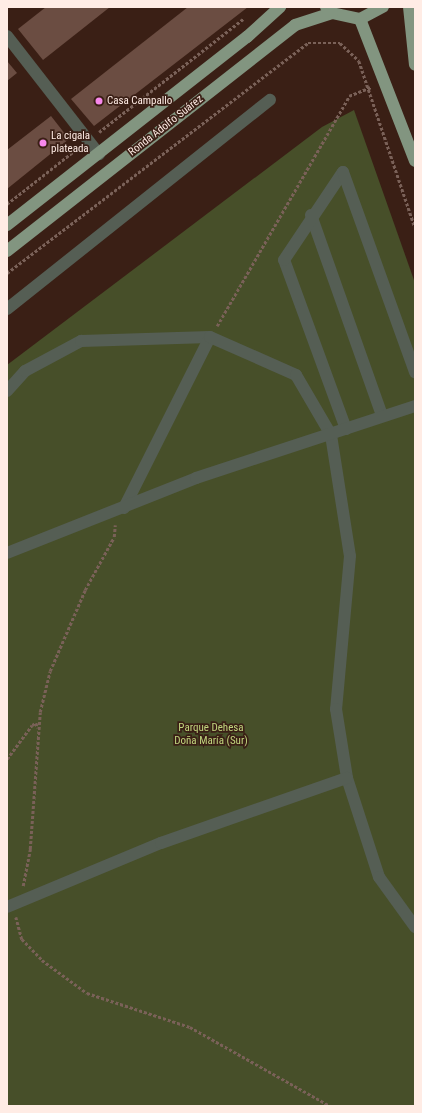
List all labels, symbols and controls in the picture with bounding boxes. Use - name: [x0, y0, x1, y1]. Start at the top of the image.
- street label: Ronda Adolfo Suárez: [126, 93, 206, 159]
- place label: Casa Campallo: [107, 94, 172, 108]
- marker: Casa Campallo: [94, 96, 104, 106]
- place label: La cigala plateada: [51, 130, 90, 156]
- marker: La cigala plateada: [38, 138, 48, 148]
- park label: Parque Dehesa Doña María (Sur): [174, 722, 248, 748]

